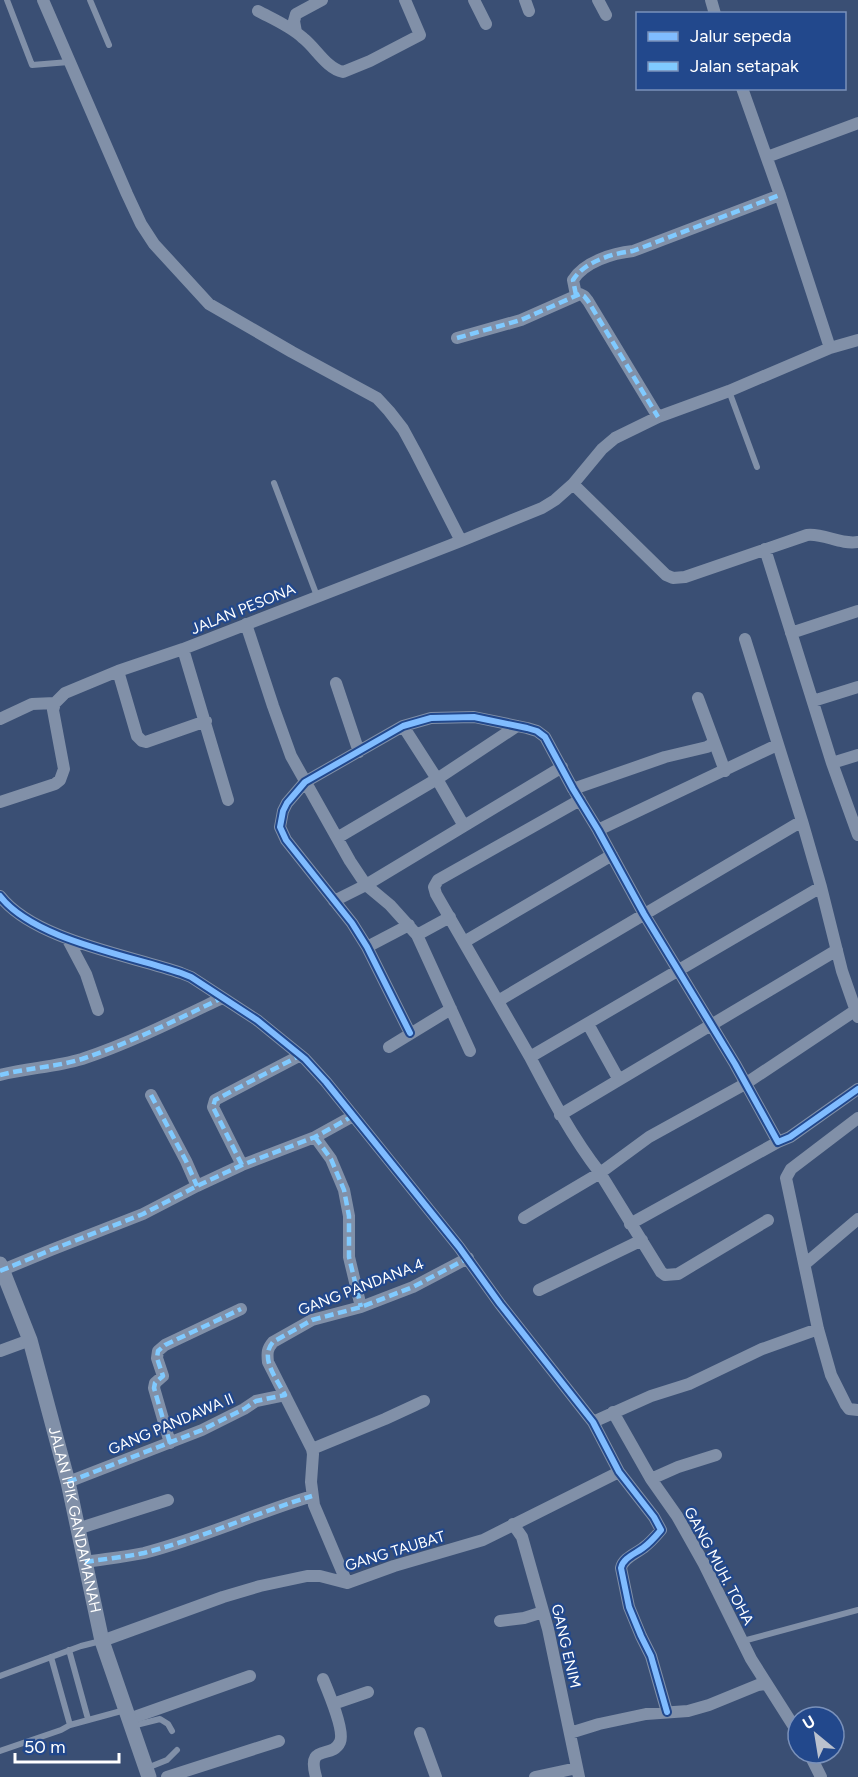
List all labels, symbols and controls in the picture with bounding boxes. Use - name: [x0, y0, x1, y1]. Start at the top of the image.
- legend: [636, 12, 846, 90]
- text: Jalur sepeda: [690, 25, 791, 47]
- text: Jalan setapak: [690, 55, 799, 77]
- street label: JALAN PESONA: [188, 580, 298, 638]
- street label: GANG PANDANA.4: [296, 1255, 426, 1319]
- street label: GANG PANDAWA II: [106, 1389, 236, 1459]
- street label: JALAN IPIK GANDAMANAH: [45, 1425, 105, 1614]
- street label: GANG MUH. TOHA: [680, 1504, 758, 1628]
- street label: GANG TAUBAT: [343, 1527, 448, 1575]
- street label: GANG ENIM: [548, 1602, 584, 1690]
- north arrow: [786, 1705, 846, 1765]
- text: U: [799, 1711, 818, 1733]
- scale bar: [15, 1726, 118, 1764]
- text: 50 m: [24, 1736, 66, 1758]

